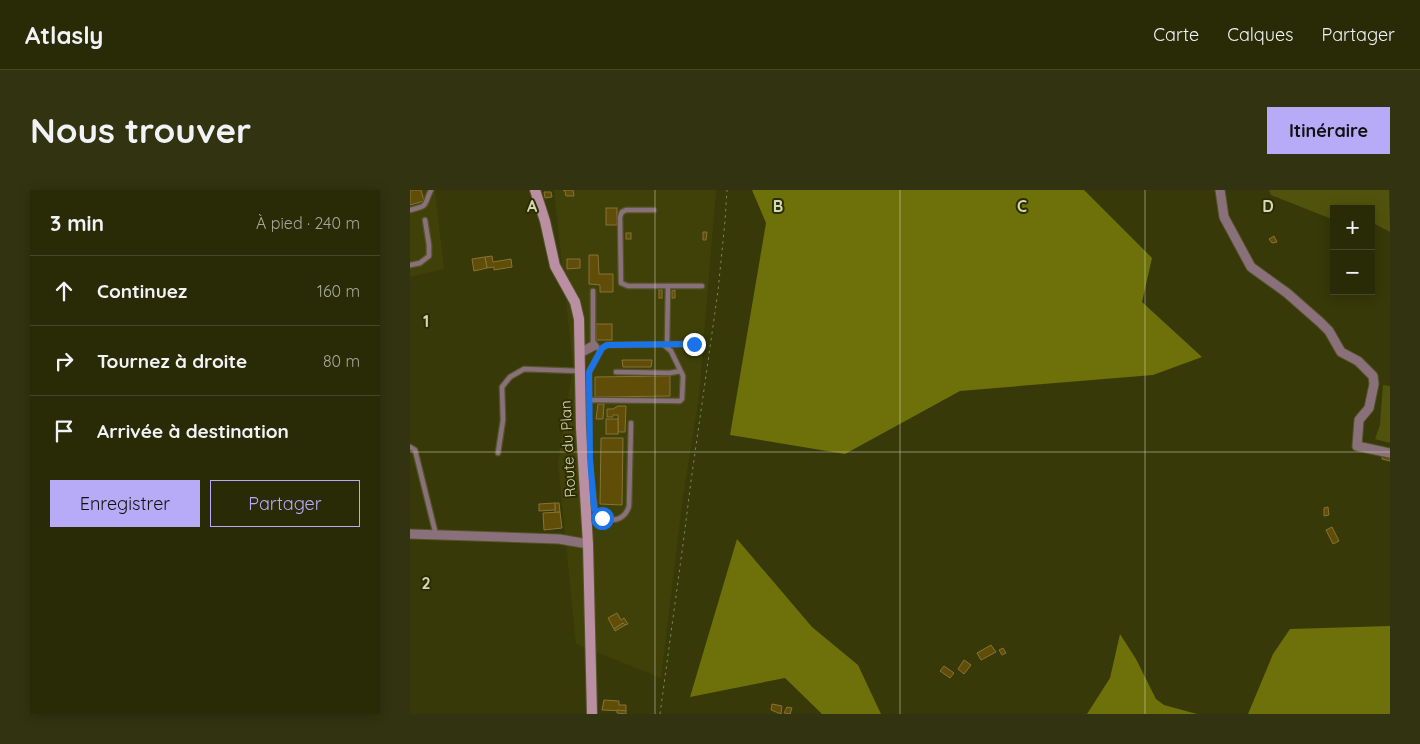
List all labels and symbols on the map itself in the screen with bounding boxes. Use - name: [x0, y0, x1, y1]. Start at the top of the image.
- text: A: [527, 196, 538, 216]
- text: B: [773, 196, 783, 216]
- text: C: [1017, 196, 1027, 216]
- text: D: [1262, 196, 1274, 216]
- text: 1: [423, 311, 429, 331]
- route end: [683, 333, 706, 356]
- street label: Route du Plan: [555, 400, 580, 498]
- route start: [591, 507, 614, 530]
- text: 2: [421, 573, 431, 593]

